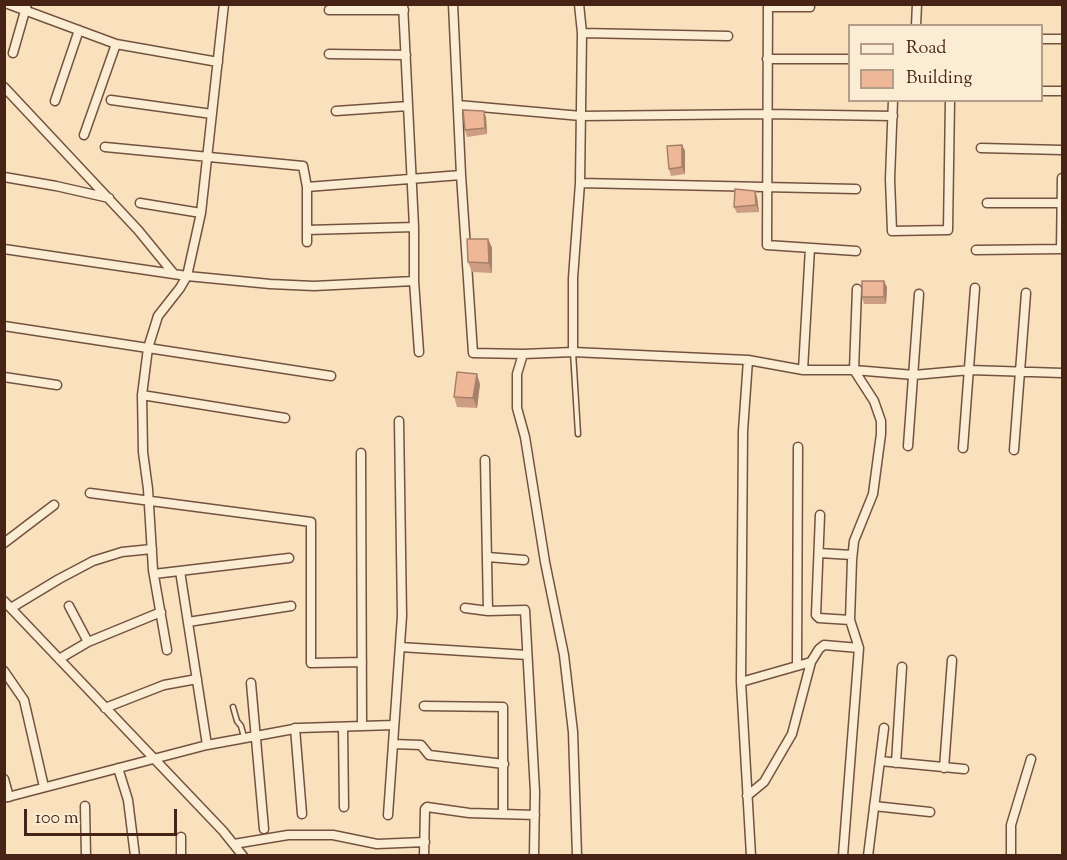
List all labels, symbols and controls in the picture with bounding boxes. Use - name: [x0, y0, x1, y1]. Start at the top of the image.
- legend: [848, 24, 1043, 102]
- text: Road: [906, 36, 946, 62]
- text: Building: [906, 66, 972, 92]
- scale bar: [27, 797, 180, 835]
- text: 100 m: [35, 806, 79, 832]

